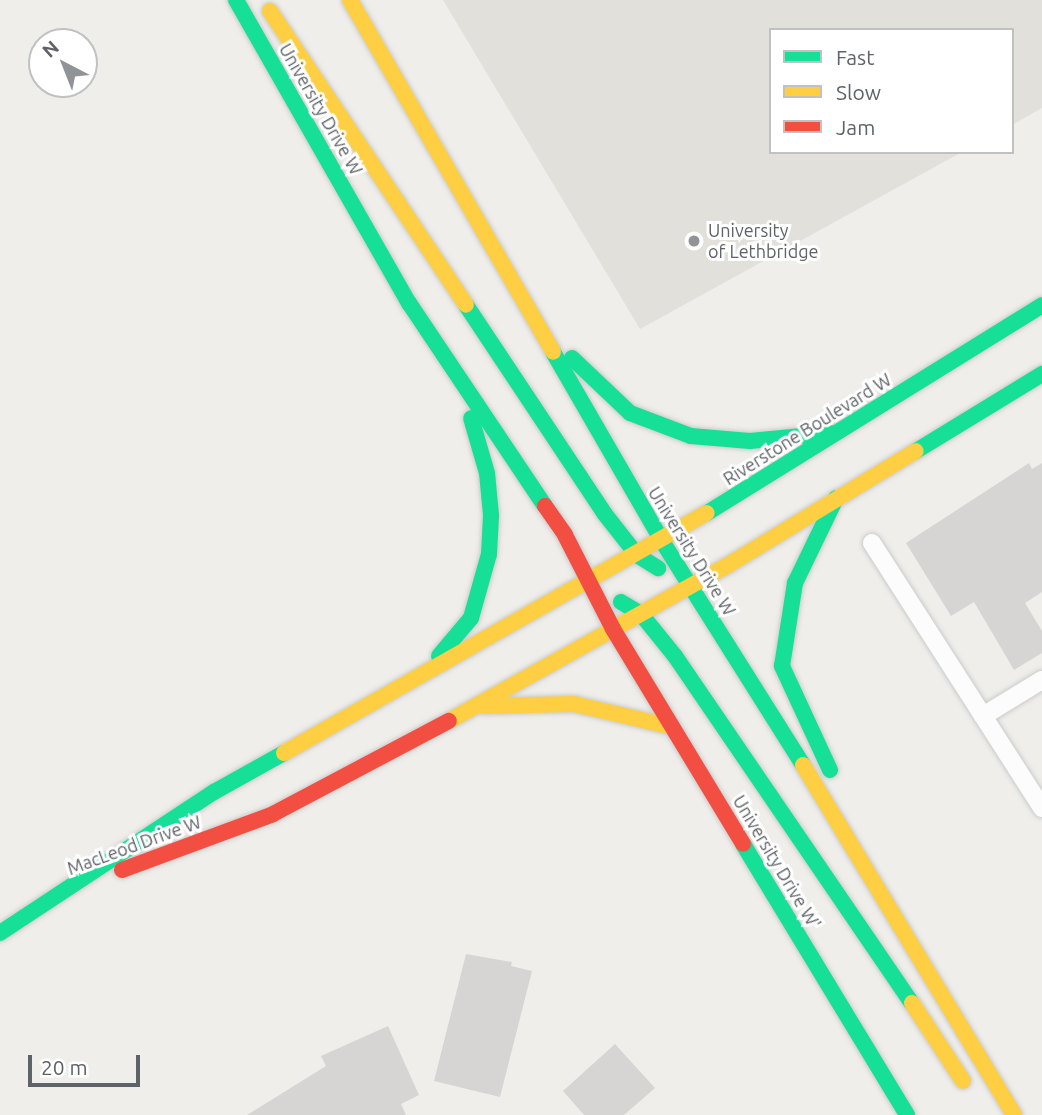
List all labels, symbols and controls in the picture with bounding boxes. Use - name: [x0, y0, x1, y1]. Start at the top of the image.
- north arrow: [28, 28, 98, 98]
- legend: [769, 28, 1014, 154]
- text: N: [38, 36, 63, 62]
- street label: University Drive W: [275, 40, 367, 178]
- text: Fast: [836, 45, 874, 69]
- text: Slow: [836, 80, 881, 104]
- text: Jam: [836, 115, 875, 139]
- place label: University of Lethbridge: [708, 220, 819, 262]
- marker: University of Lethbridge: [686, 233, 702, 249]
- street label: Riverstone Boulevard W: [719, 368, 895, 490]
- street label: University Drive W: [644, 483, 740, 619]
- street label: University Drive W': [728, 791, 826, 933]
- street label: MacLeod Drive W: [64, 811, 204, 879]
- scale bar: [32, 1042, 144, 1086]
- text: 20 m: [41, 1055, 88, 1079]

